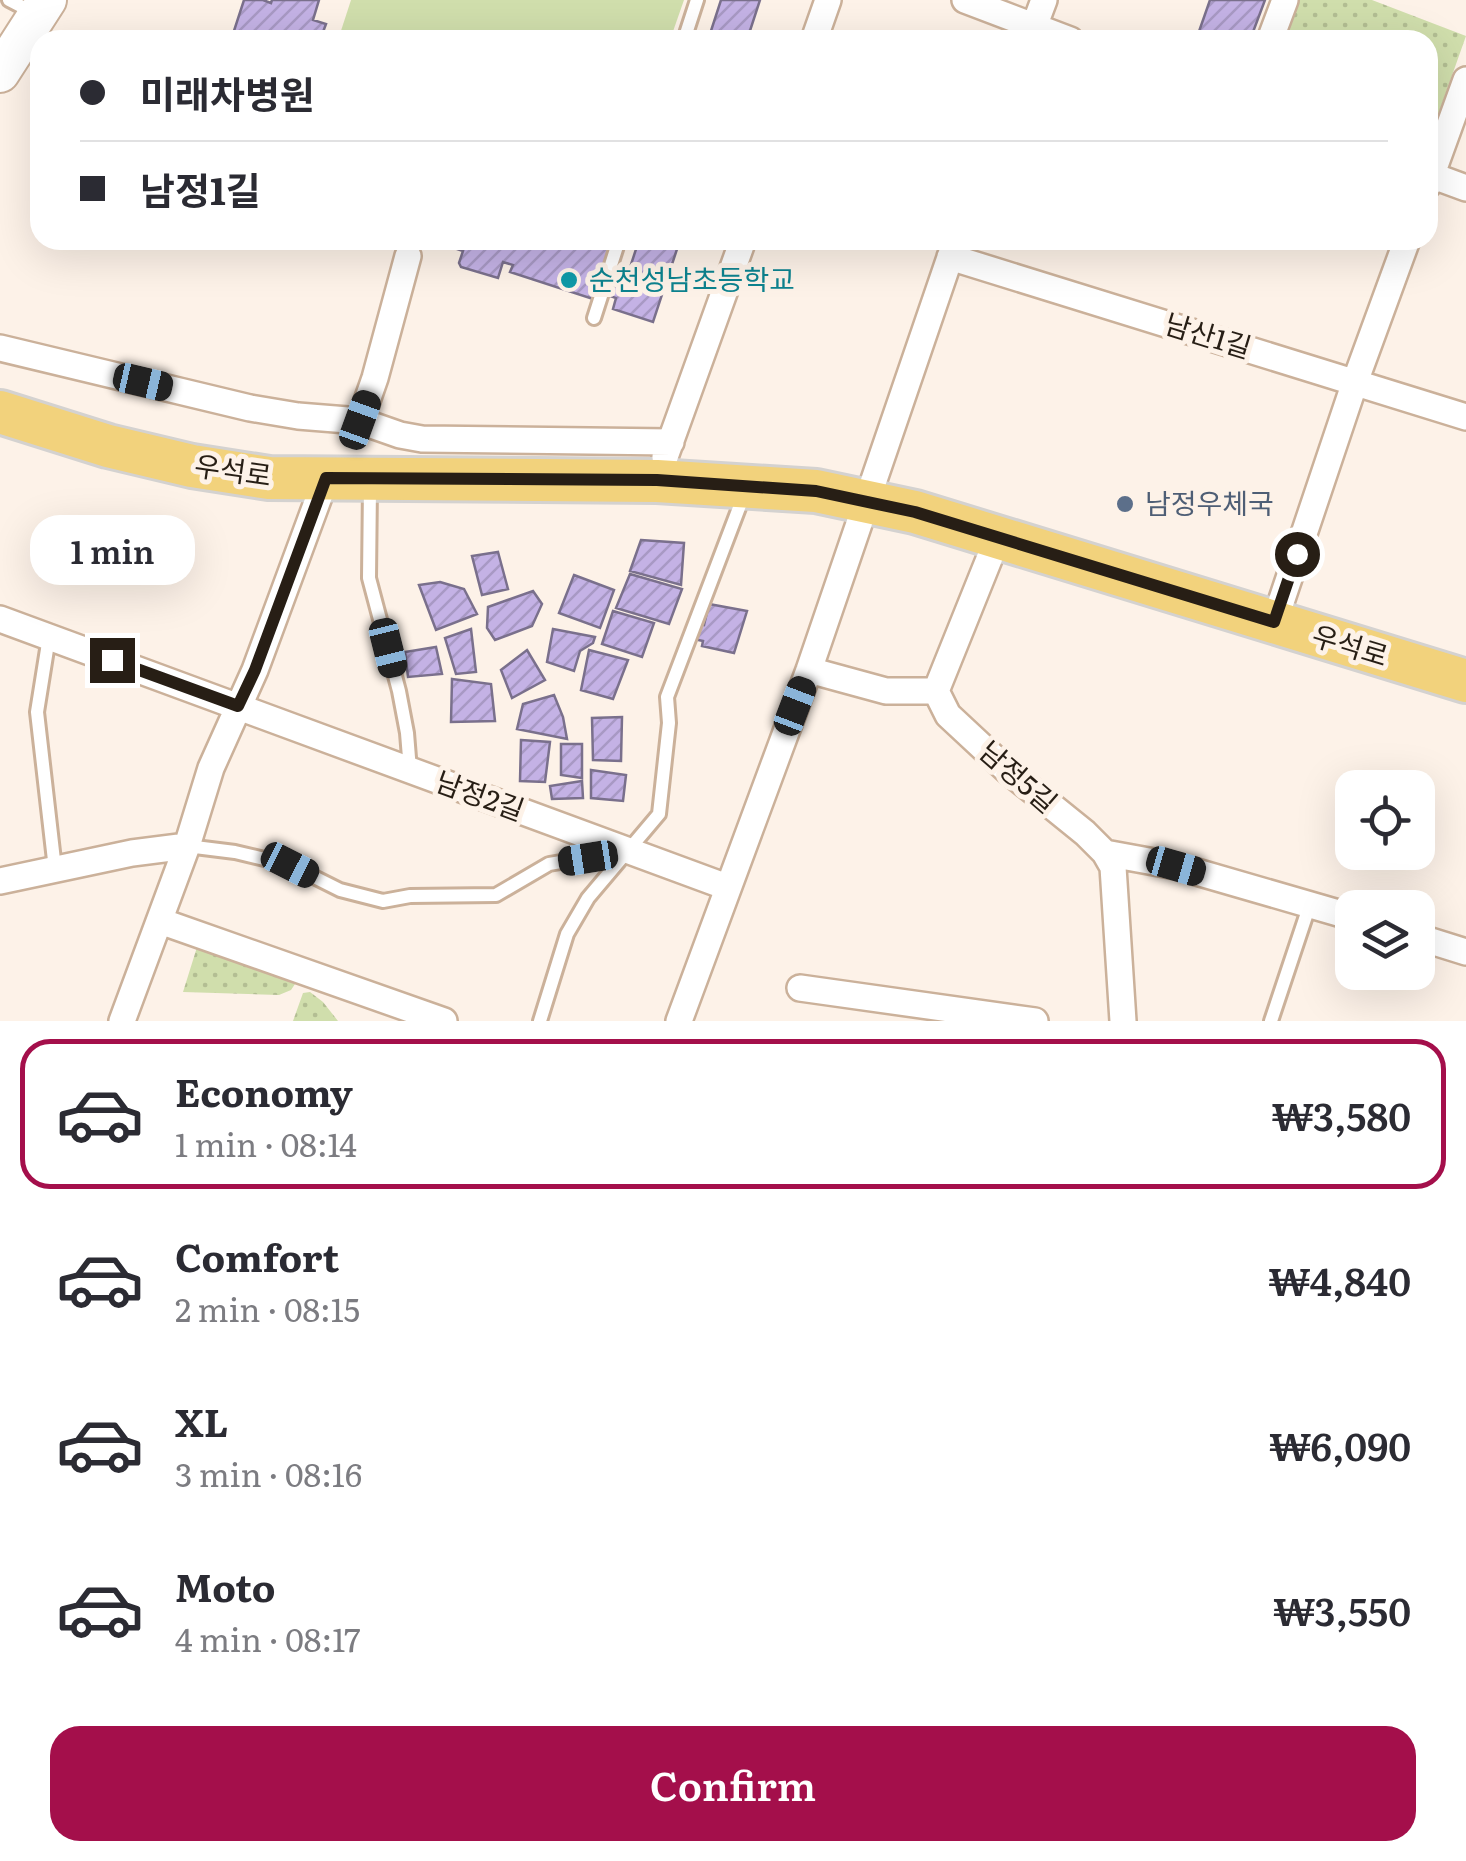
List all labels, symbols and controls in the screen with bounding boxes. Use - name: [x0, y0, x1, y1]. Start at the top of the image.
- text: 미래차병원: [140, 64, 315, 121]
- text: 남정1길: [140, 160, 261, 217]
- place label: 순천성남초등학교: [589, 257, 795, 299]
- marker: 순천성남초등학교: [558, 269, 580, 291]
- street label: 남산1길: [1160, 301, 1257, 367]
- car: [110, 361, 176, 403]
- car: [336, 387, 384, 453]
- street label: 우석로: [192, 443, 274, 495]
- place label: 남정우체국: [1145, 481, 1274, 523]
- marker: 남정우체국: [1114, 493, 1136, 515]
- callout: 1 min: [29, 515, 194, 585]
- text: 1 min: [70, 526, 155, 574]
- route start: [1275, 532, 1320, 577]
- street label: 우석로: [1307, 613, 1394, 675]
- car: [366, 615, 410, 681]
- route end: [90, 638, 135, 683]
- car: [770, 673, 820, 739]
- street label: 남정5길: [971, 730, 1068, 821]
- street label: 남정2길: [431, 759, 531, 829]
- map controls: [1335, 770, 1435, 990]
- button: locate: [1335, 770, 1435, 870]
- car: [256, 838, 324, 892]
- car: [556, 838, 620, 878]
- car: [1143, 843, 1209, 889]
- button: layers: [1335, 890, 1435, 990]
- text: Economy: [175, 1062, 353, 1119]
- icon: car: [55, 1069, 145, 1159]
- text: ₩3,580: [1271, 1086, 1411, 1143]
- text: 1 min · 08:14: [175, 1119, 357, 1167]
- text: Comfort: [175, 1227, 339, 1284]
- icon: car: [55, 1234, 145, 1324]
- text: ₩4,840: [1268, 1251, 1411, 1308]
- text: 2 min · 08:15: [175, 1284, 360, 1332]
- text: XL: [175, 1392, 228, 1449]
- icon: car: [55, 1399, 145, 1489]
- text: ₩6,090: [1269, 1416, 1411, 1473]
- text: 3 min · 08:16: [175, 1449, 362, 1497]
- text: Moto: [175, 1557, 275, 1614]
- icon: car: [55, 1564, 145, 1654]
- text: ₩3,550: [1273, 1581, 1411, 1638]
- text: 4 min · 08:17: [175, 1614, 360, 1662]
- button: Confirm: [50, 1726, 1416, 1841]

